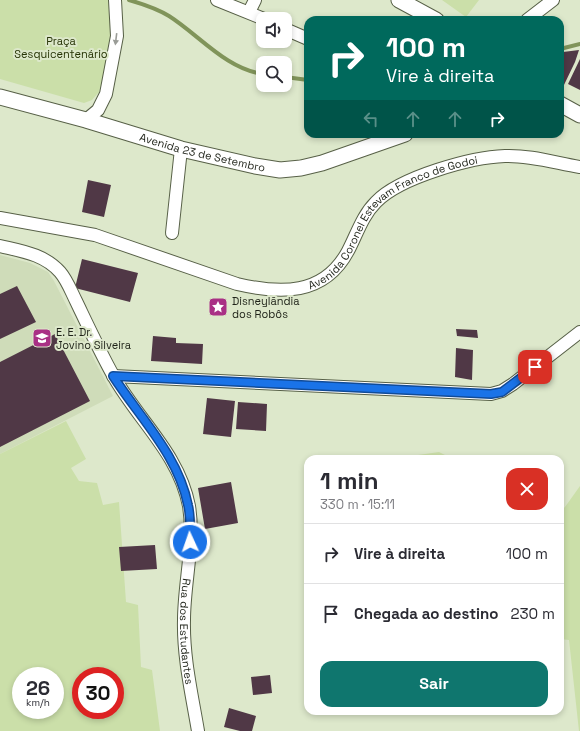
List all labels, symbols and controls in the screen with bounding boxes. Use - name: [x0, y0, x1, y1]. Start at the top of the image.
- map controls: [256, 12, 292, 92]
- button: sound: [256, 12, 292, 48]
- text: 100 m: [386, 29, 466, 65]
- icon: right: [320, 32, 372, 84]
- one-way arrow: [113, 33, 120, 45]
- park label: Praça Sesquicentenário: [14, 34, 108, 61]
- button: search: [256, 56, 292, 92]
- text: Vire à direita: [386, 64, 494, 87]
- icon: left: [360, 108, 382, 130]
- icon: ahead: [402, 108, 424, 130]
- icon: ahead: [444, 108, 466, 130]
- icon: right: [486, 108, 508, 130]
- street label: Avenida 23 de Setembro: [138, 130, 266, 175]
- street label: Avenida Coronel Estevam Franco de Godoi: [306, 153, 479, 292]
- place label: Disneylãndia dos Robôs: [232, 294, 300, 321]
- place icon: Disneylãndia dos Robôs: [207, 296, 229, 318]
- place label: E. E. Dr. Jovino Silveira: [56, 325, 132, 352]
- school or university icon: E. E. Dr. Jovino Silveira: [31, 327, 53, 349]
- pin: [518, 350, 552, 384]
- icon: arrive: [524, 356, 546, 378]
- text: 1 min: [320, 465, 379, 496]
- button: close: [506, 468, 548, 510]
- text: 330 m · 15:11: [320, 496, 395, 513]
- position arrow: [169, 521, 211, 563]
- icon: right: [320, 543, 342, 565]
- text: Vire à direita: [354, 544, 445, 563]
- text: 100 m: [506, 544, 548, 563]
- street label: Rua dos Estudantes: [177, 578, 197, 686]
- icon: arrive: [320, 603, 342, 625]
- text: Chegada ao destino: [354, 604, 498, 623]
- text: 230 m: [510, 604, 555, 623]
- button: Sair: [320, 661, 548, 707]
- speed limit sign: 30: [72, 667, 124, 719]
- text: 26: [26, 675, 50, 701]
- text: km/h: [26, 696, 50, 709]

